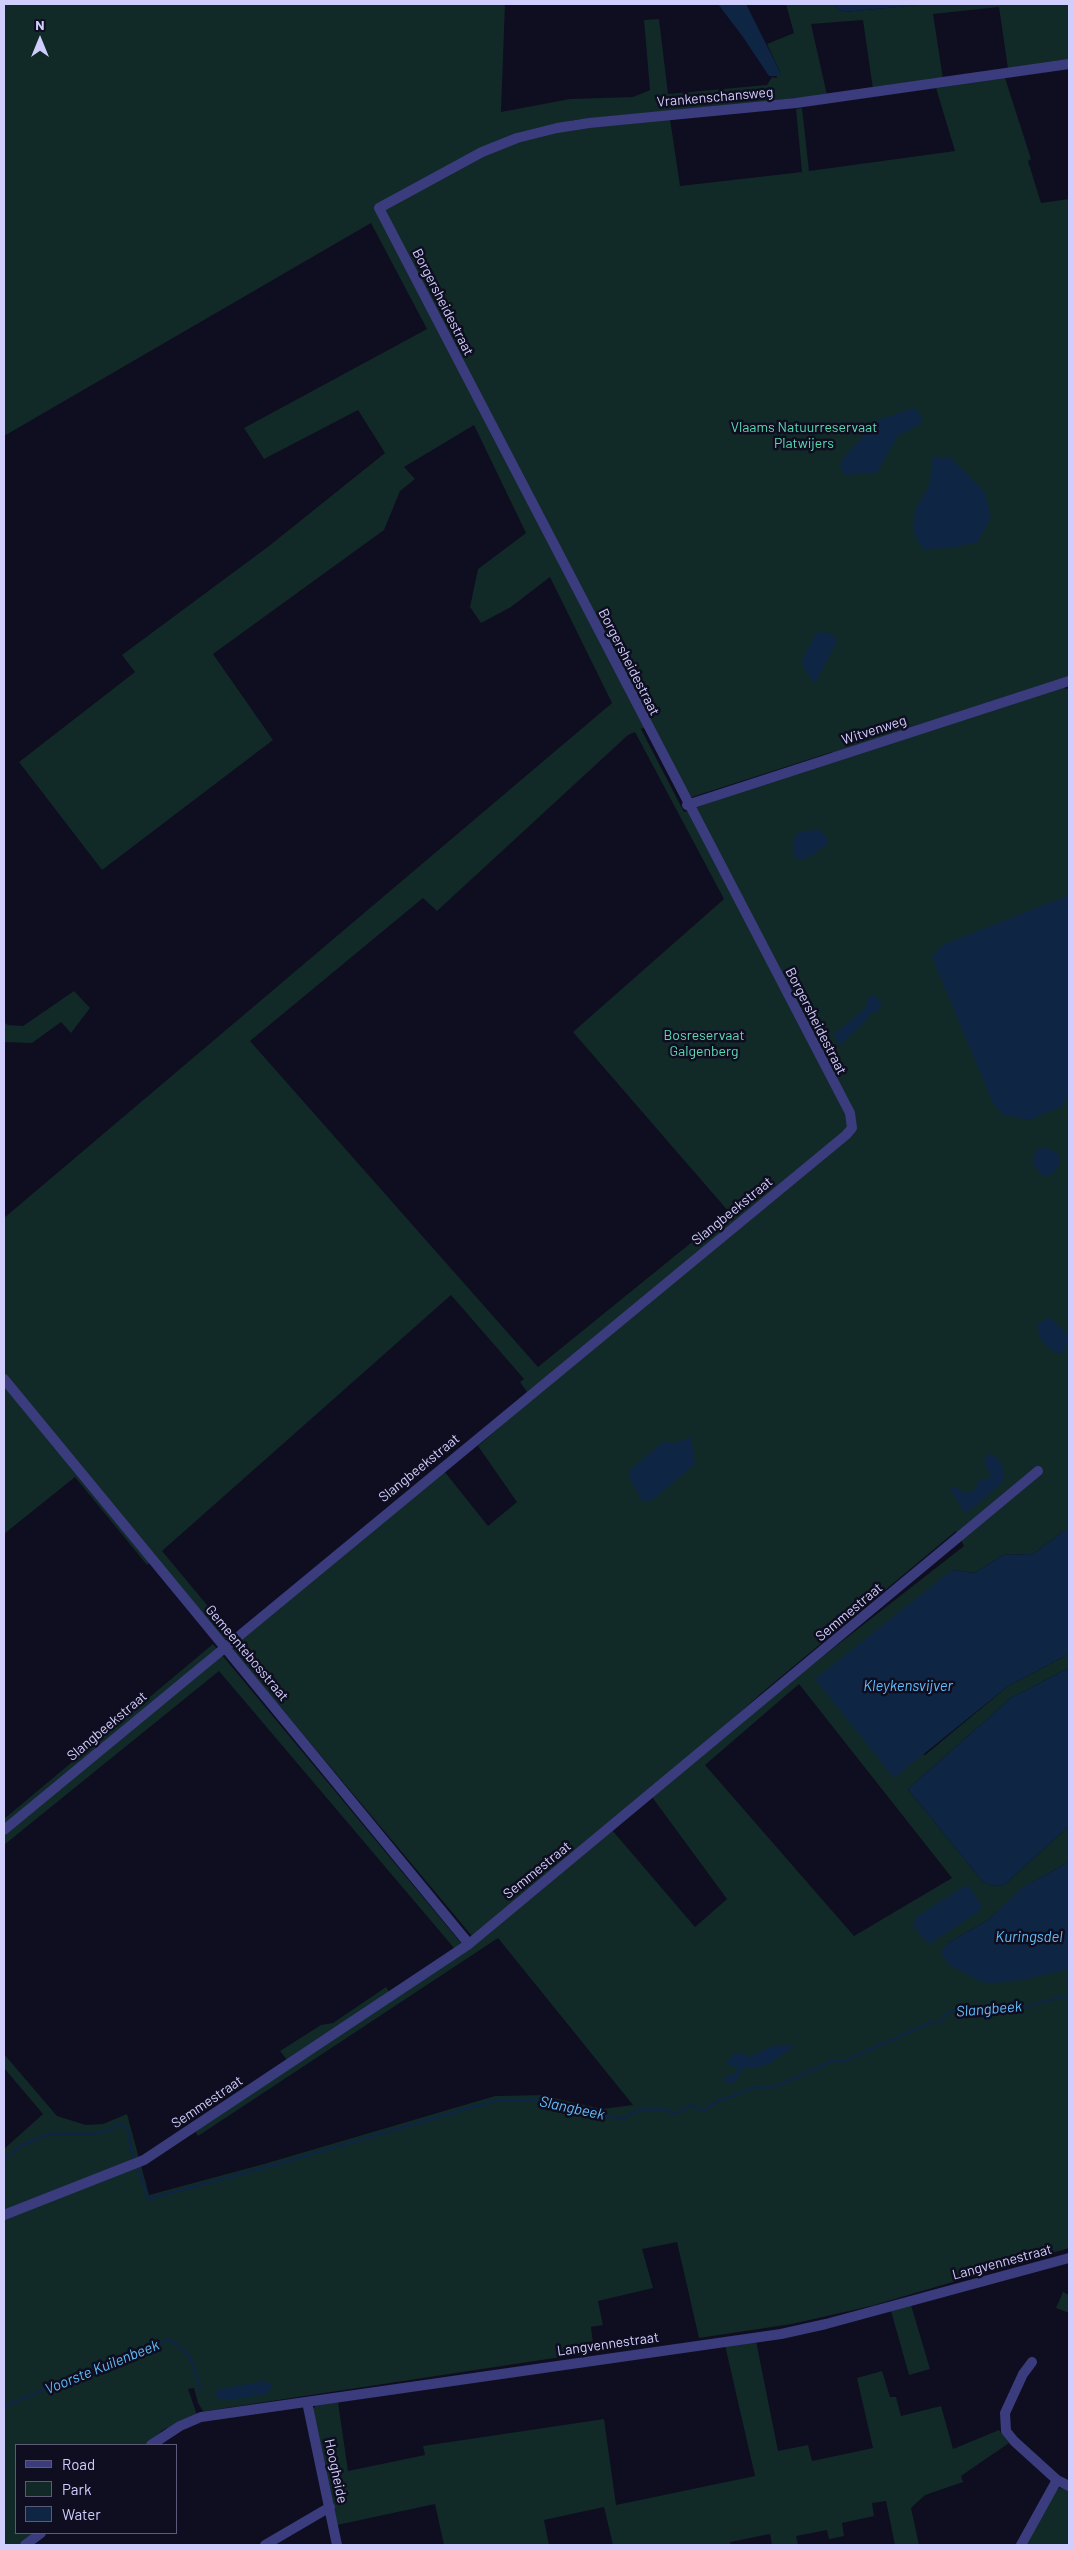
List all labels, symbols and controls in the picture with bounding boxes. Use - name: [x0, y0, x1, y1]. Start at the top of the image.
- north arrow: [15, 15, 65, 65]
- text: N: [35, 16, 45, 33]
- street label: Vrankenschansweg: [656, 84, 774, 110]
- street label: Borgersheidestraat: [409, 246, 477, 358]
- park label: Vlaams Natuurreservaat Platwijers: [731, 419, 877, 452]
- street label: Borgersheidestraat: [595, 606, 663, 718]
- street label: Witvenweg: [840, 712, 908, 748]
- street label: Borgersheidestraat: [782, 965, 850, 1077]
- park label: Bosreservaat Galgenberg: [663, 1027, 745, 1060]
- street label: Slangbeekstraat: [688, 1173, 776, 1249]
- street label: Slangbeekstraat: [375, 1430, 463, 1506]
- street label: Semmestraat: [812, 1579, 886, 1645]
- street label: Gemeentebosstraat: [202, 1602, 292, 1704]
- water label: Kleykensvijver: [863, 1677, 953, 1695]
- street label: Slangbeekstraat: [64, 1688, 150, 1764]
- street label: Semmestraat: [500, 1838, 574, 1902]
- water label: Kuringsdel: [995, 1928, 1063, 1946]
- water label: Slangbeek: [955, 1997, 1023, 2021]
- street label: Semmestraat: [168, 2072, 246, 2132]
- water label: Slangbeek: [538, 2092, 606, 2124]
- street label: Langvennestraat: [950, 2241, 1054, 2283]
- street label: Langvennestraat: [556, 2329, 660, 2359]
- water label: Voorste Kuilenbeek: [42, 2336, 162, 2398]
- street label: Hoogheide: [321, 2437, 351, 2505]
- legend: [15, 2444, 178, 2534]
- text: Road: [62, 2455, 95, 2473]
- text: Park: [62, 2480, 91, 2498]
- text: Water: [62, 2505, 101, 2523]

